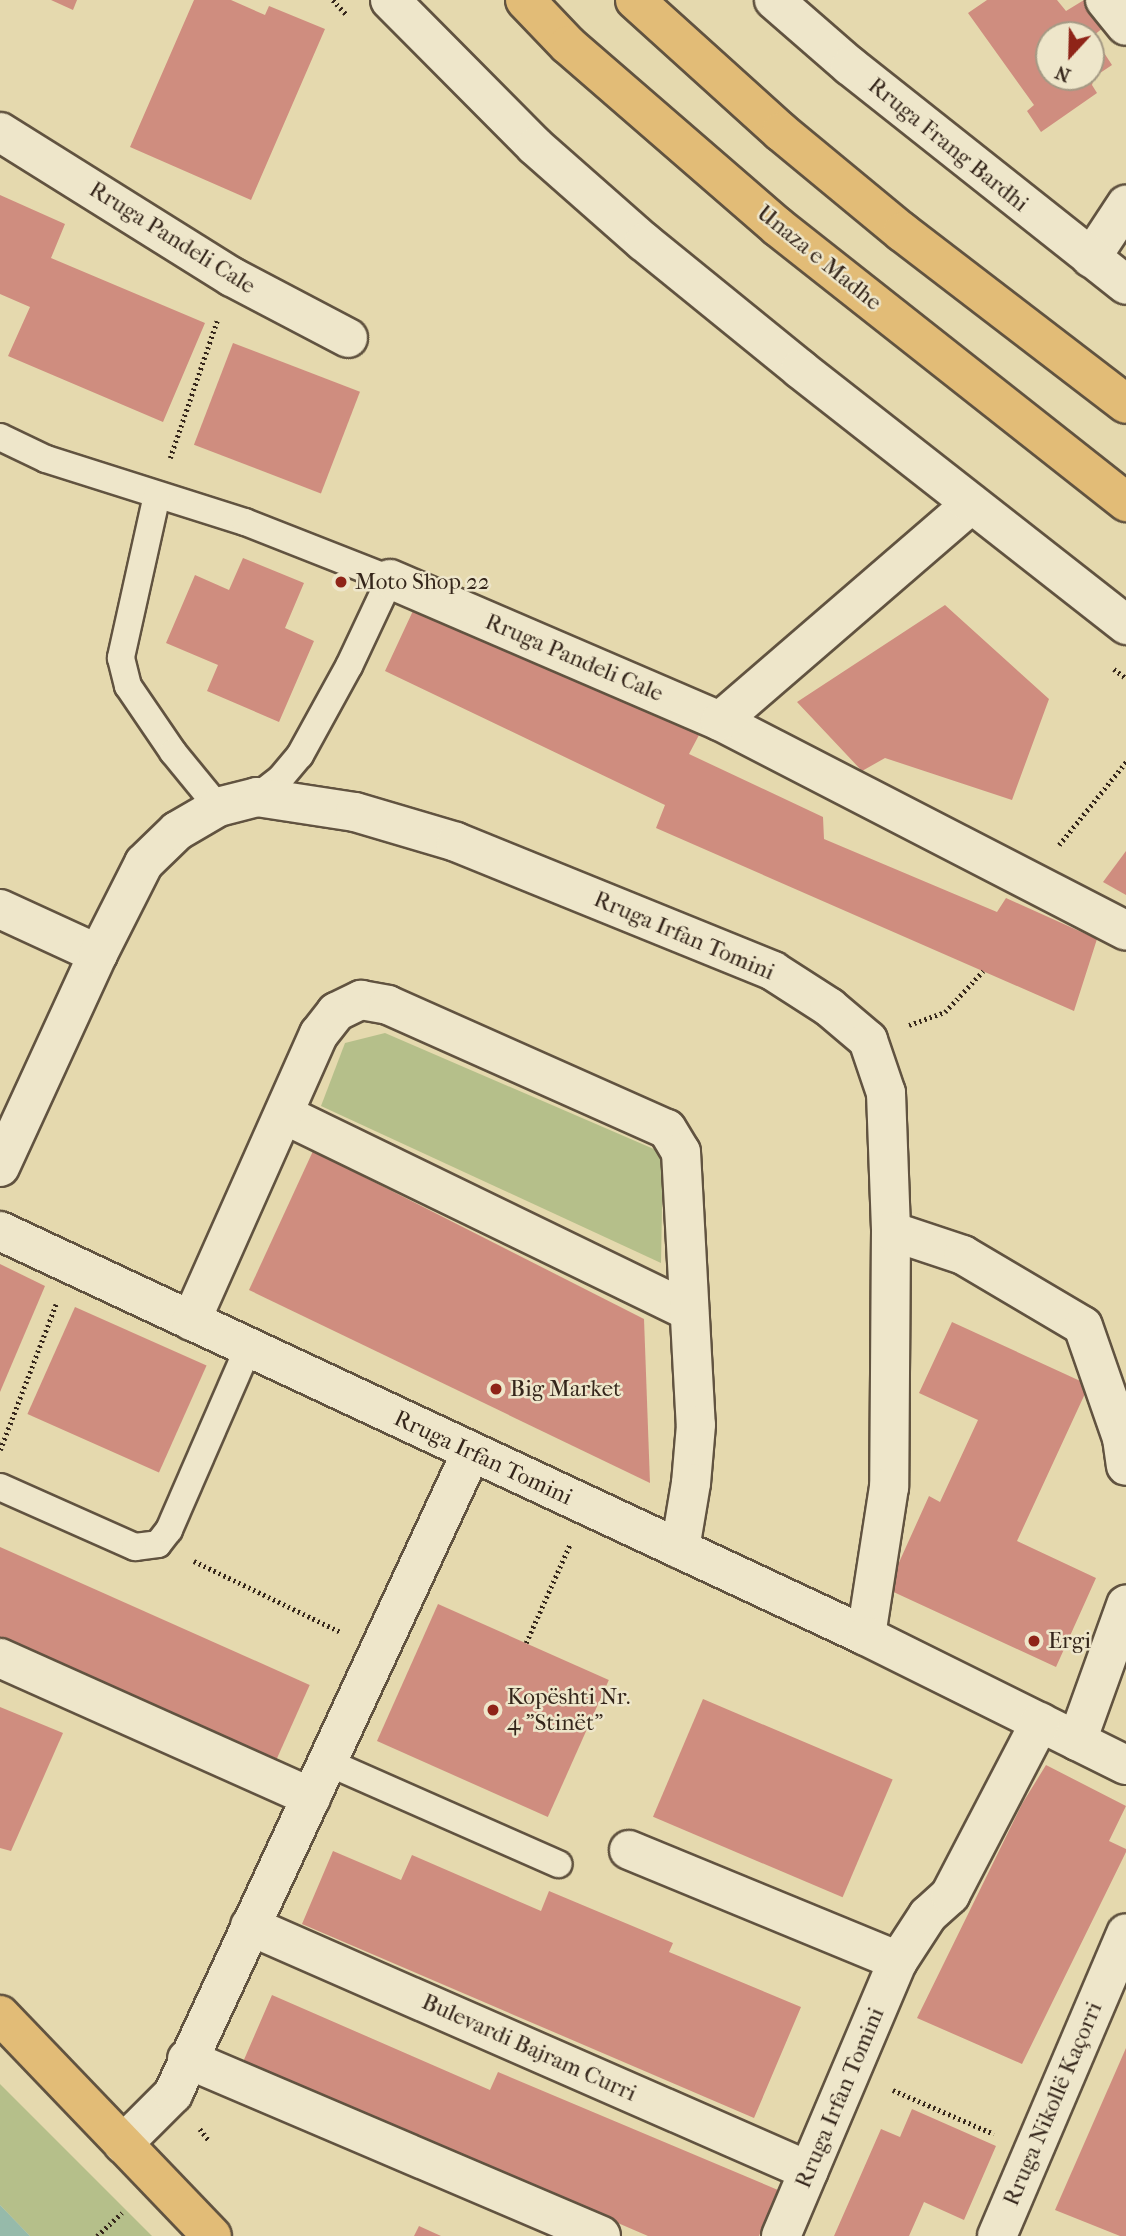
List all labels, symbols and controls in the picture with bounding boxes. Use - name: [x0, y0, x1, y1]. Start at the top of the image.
- north arrow: [1035, 21, 1105, 91]
- text: N: [1052, 61, 1074, 87]
- street label: Rruga Frang Bardhi: [862, 72, 1034, 218]
- street label: Rruga Pandeli Cale: [84, 176, 260, 300]
- street label: Unaza e Madhe: [751, 199, 887, 317]
- place label: Moto Shop 22: [355, 568, 490, 596]
- marker: Moto Shop 22: [333, 574, 349, 590]
- street label: Rruga Pandeli Cale: [481, 608, 667, 708]
- street label: Rruga Irfan Tomini: [589, 885, 779, 987]
- place label: Big Market: [510, 1375, 621, 1403]
- marker: Big Market: [488, 1381, 504, 1397]
- street label: Rruga Irfan Tomini: [389, 1405, 577, 1511]
- place label: Ergi: [1048, 1627, 1091, 1655]
- marker: Ergi: [1026, 1633, 1042, 1649]
- place label: Kopështi Nr. 4 "Stinët": [507, 1683, 630, 1737]
- marker: Kopështi Nr. 4 "Stinët": [485, 1702, 501, 1718]
- street label: Bulevardi Bajram Curri: [418, 1988, 640, 2108]
- street label: Rruga Nikollë Kaçorri: [998, 1998, 1108, 2210]
- street label: Rruga Irfan Tomini: [789, 2003, 891, 2193]

